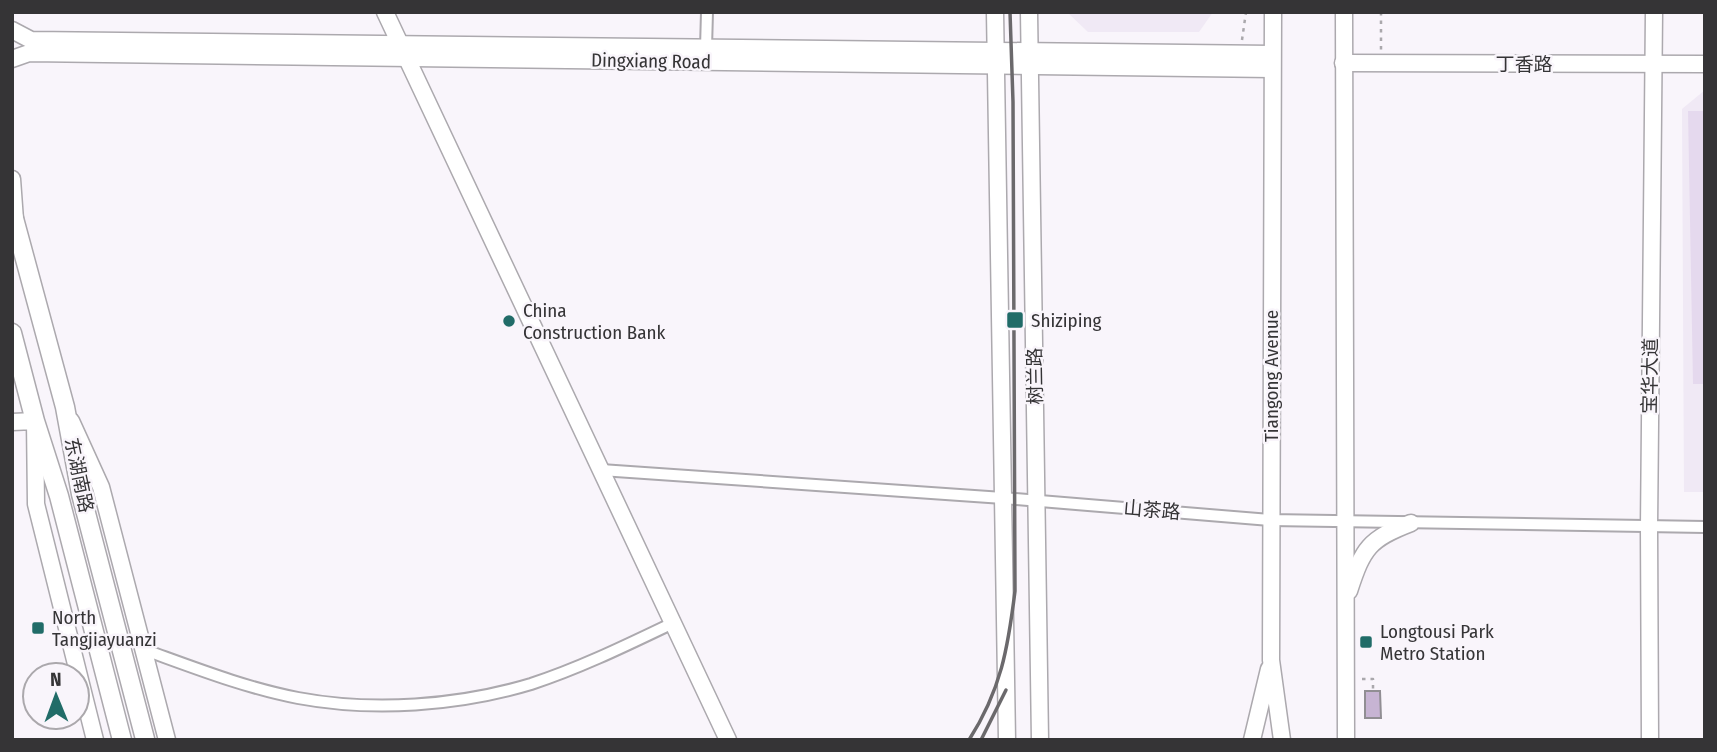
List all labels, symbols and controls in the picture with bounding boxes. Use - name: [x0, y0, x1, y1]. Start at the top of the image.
- street label: Dingxiang Road: [591, 48, 711, 74]
- street label: 丁香路: [1495, 53, 1553, 76]
- place label: China Construction Bank: [523, 299, 665, 344]
- place label: Shiziping: [1031, 309, 1101, 332]
- marker: Shiziping: [1005, 310, 1025, 330]
- street label: Tiangong Avenue: [1260, 310, 1283, 442]
- marker: China Construction Bank: [501, 313, 517, 329]
- street label: 宝华大道: [1638, 338, 1662, 414]
- street label: 树兰路: [1023, 347, 1047, 405]
- street label: 东湖南路: [60, 435, 98, 515]
- street label: 山茶路: [1123, 496, 1181, 524]
- place label: North Tangjiayuanzi: [52, 606, 157, 651]
- marker: North Tangjiayuanzi: [30, 620, 46, 636]
- place label: Longtousi Park Metro Station: [1380, 620, 1494, 665]
- marker: Longtousi Park Metro Station: [1358, 634, 1374, 650]
- north arrow: [21, 661, 91, 731]
- text: N: [50, 668, 62, 691]

